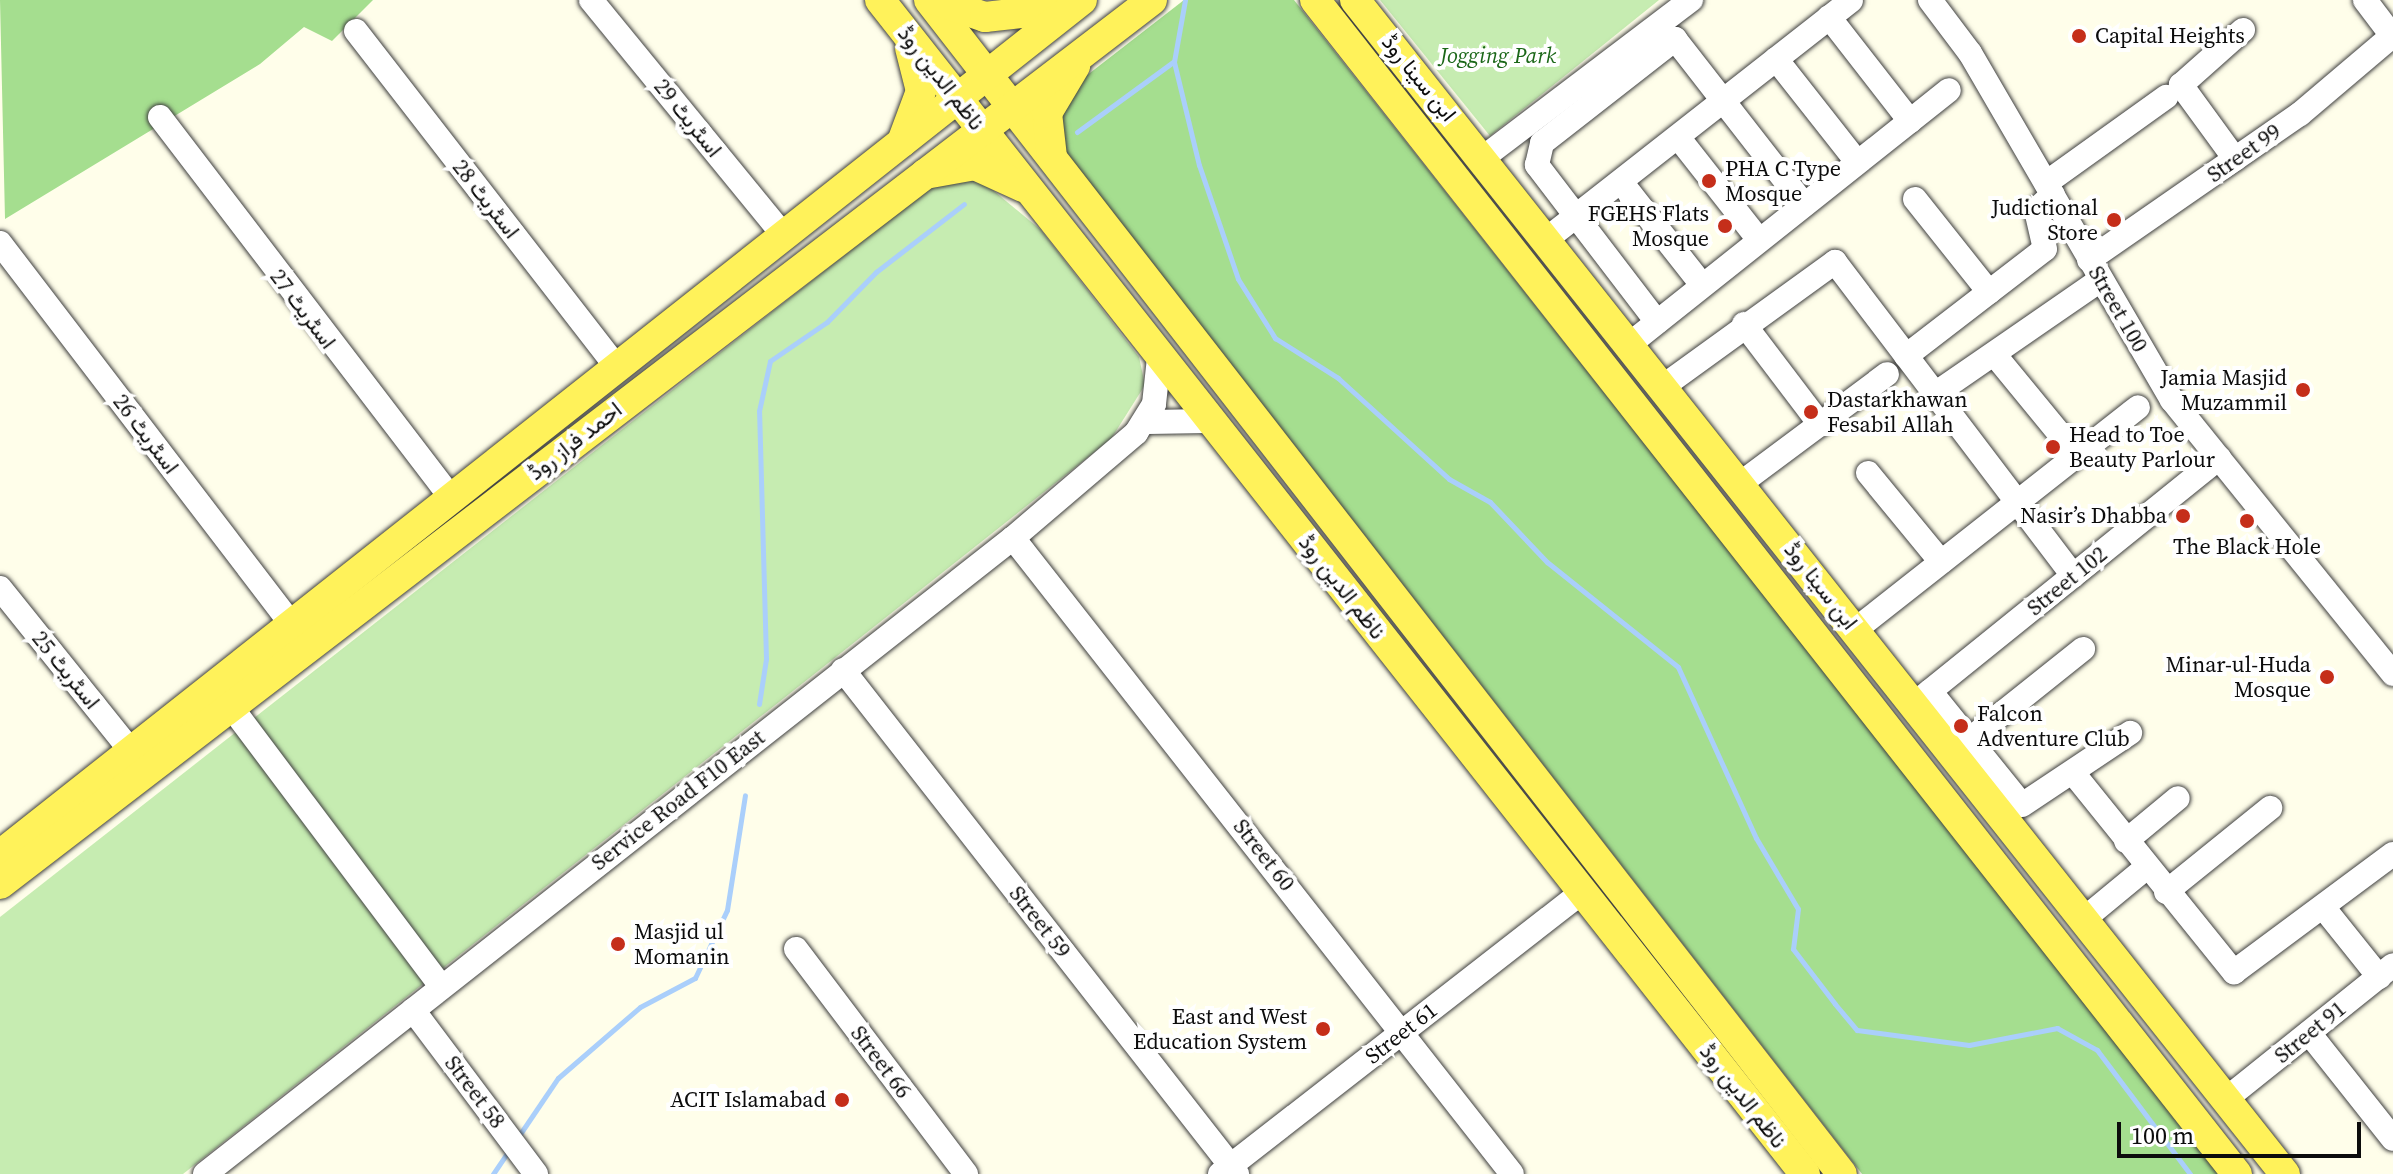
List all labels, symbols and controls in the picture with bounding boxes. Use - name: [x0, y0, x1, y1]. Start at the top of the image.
- street label: ناظم الدین روڈ: [892, 21, 990, 135]
- place label: Capital Heights: [2095, 23, 2245, 49]
- marker: Capital Heights: [2070, 27, 2088, 45]
- street label: ابن سینا روڈ: [1376, 29, 1462, 127]
- park label: Jogging Park: [1440, 43, 1556, 69]
- street label: اسٹریٹ 29: [649, 74, 727, 162]
- street label: Street 99: [2202, 118, 2286, 188]
- street label: اسٹریٹ 28: [447, 154, 525, 244]
- place label: PHA C Type Mosque: [1725, 155, 1842, 206]
- marker: PHA C Type Mosque: [1700, 172, 1718, 190]
- place label: Judictional Store: [1991, 194, 2098, 246]
- place label: FGEHS Flats Mosque: [1588, 200, 1709, 252]
- marker: Judictional Store: [2105, 211, 2123, 229]
- marker: FGEHS Flats Mosque: [1716, 217, 1734, 235]
- street label: Street 100: [2083, 261, 2153, 357]
- street label: اسٹریٹ 27: [265, 264, 341, 354]
- place label: Jamia Masjid Muzammil: [2160, 364, 2287, 416]
- marker: Jamia Masjid Muzammil: [2294, 381, 2312, 399]
- place label: Dastarkhawan Fesabil Allah: [1827, 386, 1968, 438]
- street label: اسٹریٹ 26: [108, 389, 184, 479]
- street label: احمد فراز روڈ: [523, 396, 627, 486]
- marker: Dastarkhawan Fesabil Allah: [1802, 403, 1820, 421]
- place label: Head to Toe Beauty Parlour: [2069, 421, 2215, 472]
- marker: Head to Toe Beauty Parlour: [2044, 438, 2062, 456]
- place label: Nasir’s Dhabba: [2020, 503, 2167, 529]
- marker: Nasir’s Dhabba: [2174, 507, 2192, 525]
- marker: The Black Hole: [2238, 512, 2256, 530]
- street label: ناظم الدین روڈ: [1293, 530, 1391, 644]
- place label: The Black Hole: [2173, 534, 2321, 560]
- street label: ابن سینا روڈ: [1779, 537, 1863, 635]
- street label: Street 102: [2022, 541, 2112, 621]
- street label: اسٹریٹ 25: [27, 626, 105, 714]
- place label: Minar-ul-Huda Mosque: [2165, 651, 2311, 702]
- marker: Minar-ul-Huda Mosque: [2318, 668, 2336, 686]
- place label: Falcon Adventure Club: [1977, 700, 2130, 752]
- marker: Falcon Adventure Club: [1952, 717, 1970, 735]
- street label: Service Road F10 East: [586, 724, 770, 876]
- street label: Street 60: [1228, 814, 1300, 896]
- street label: Street 59: [1004, 881, 1076, 963]
- place label: Masjid ul Momanin: [634, 918, 730, 970]
- marker: Masjid ul Momanin: [609, 935, 627, 953]
- street label: Street 91: [2269, 995, 2351, 1069]
- street label: Street 61: [1360, 997, 1442, 1069]
- place label: East and West Education System: [1133, 1003, 1307, 1054]
- marker: East and West Education System: [1314, 1020, 1332, 1038]
- street label: Street 66: [845, 1021, 917, 1103]
- street label: ناظم الدین روڈ: [1694, 1039, 1792, 1153]
- street label: Street 58: [439, 1051, 511, 1133]
- place label: ACIT Islamabad: [670, 1087, 826, 1113]
- marker: ACIT Islamabad: [833, 1091, 851, 1109]
- scale bar: [2121, 1106, 2365, 1156]
- text: 100 m: [2131, 1119, 2194, 1152]

